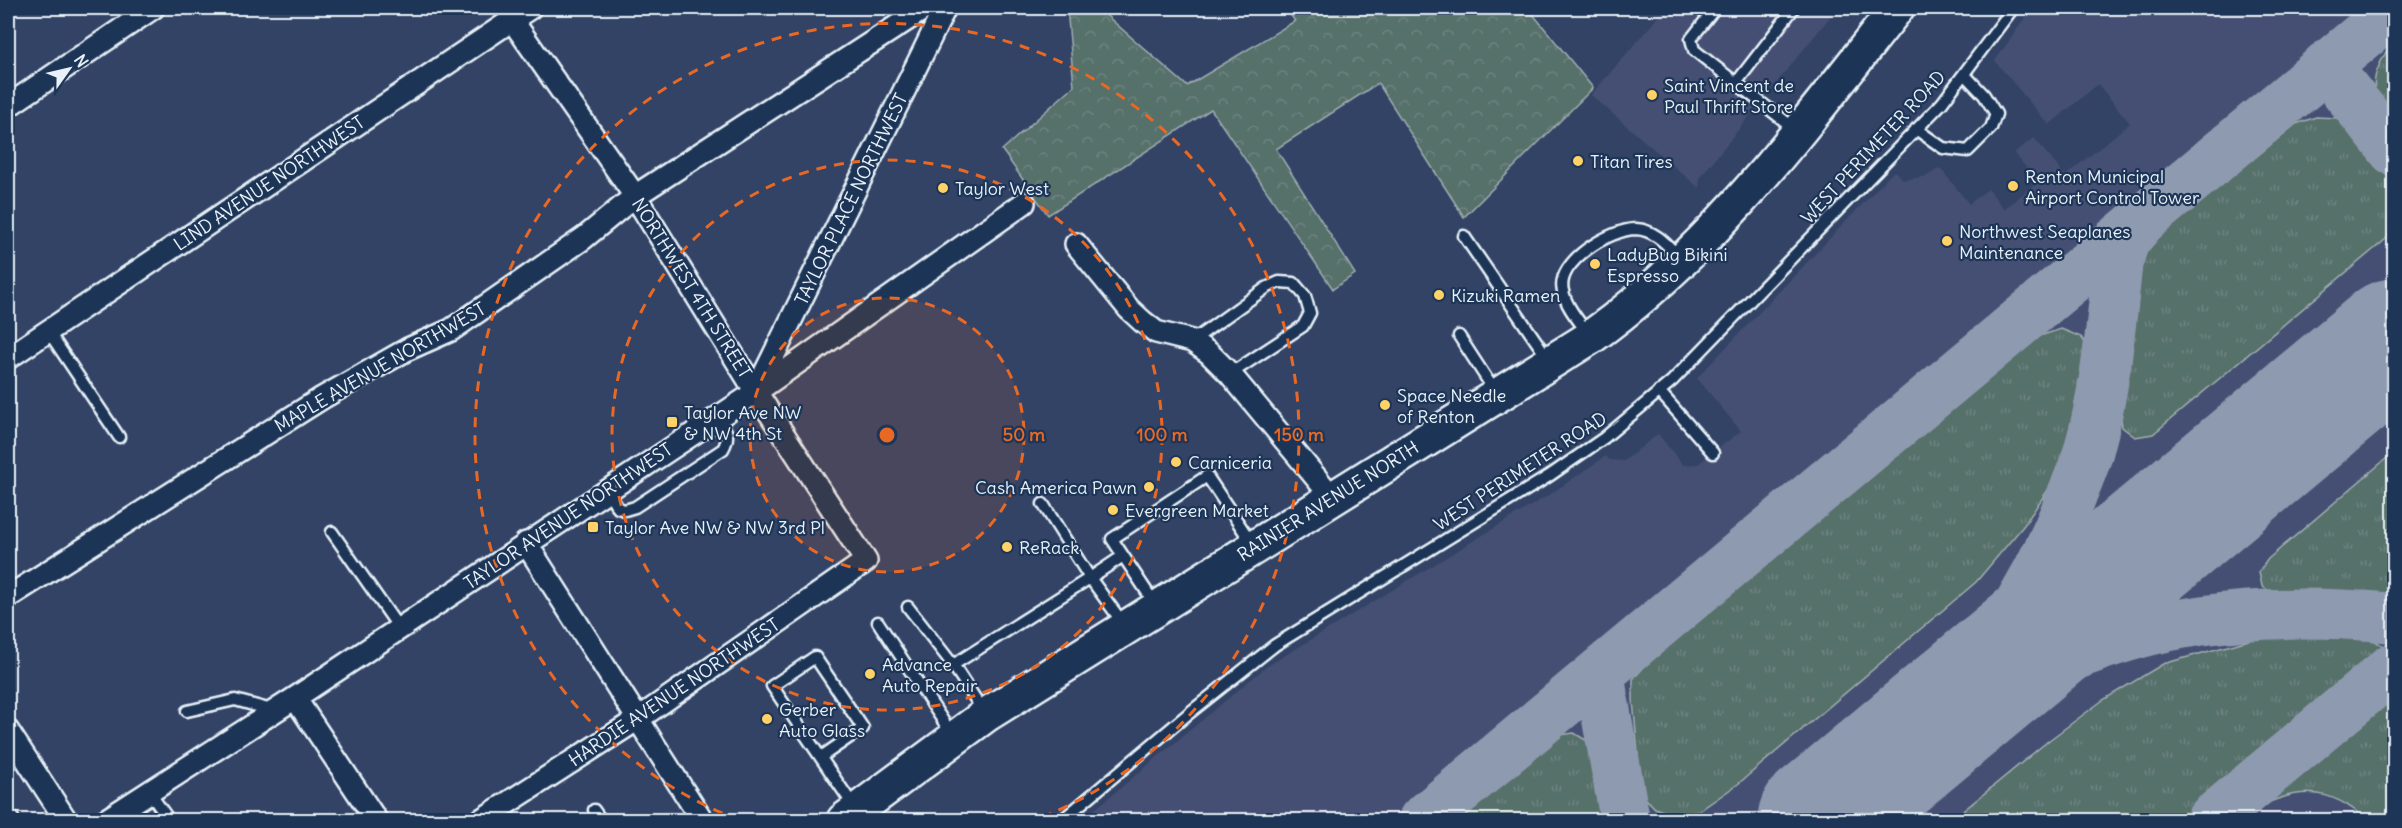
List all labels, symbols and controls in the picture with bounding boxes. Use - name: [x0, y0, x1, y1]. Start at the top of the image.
- north arrow: [39, 39, 99, 99]
- text: N: [70, 50, 93, 71]
- street label: WEST PERIMETER ROAD: [1796, 65, 1950, 229]
- place label: Saint Vincent de Paul Thrift Store: [1664, 74, 1794, 118]
- marker: Saint Vincent de Paul Thrift Store: [1645, 88, 1659, 102]
- street label: TAYLOR PLACE NORTHWEST: [790, 89, 912, 309]
- street label: LIND AVENUE NORTHWEST: [169, 110, 369, 256]
- place label: Titan Tires: [1590, 150, 1673, 173]
- marker: Titan Tires: [1571, 154, 1585, 168]
- place label: Renton Municipal Airport Control Tower: [2025, 165, 2200, 209]
- place label: Taylor West: [955, 177, 1049, 200]
- marker: Renton Municipal Airport Control Tower: [2006, 179, 2020, 193]
- marker: Taylor West: [936, 181, 950, 195]
- street label: NORTHWEST 4TH STREET: [627, 194, 757, 382]
- place label: Northwest Seaplanes Maintenance: [1959, 220, 2130, 264]
- marker: Northwest Seaplanes Maintenance: [1940, 234, 1954, 248]
- place label: LadyBug Bikini Espresso: [1607, 243, 1728, 287]
- marker: LadyBug Bikini Espresso: [1588, 257, 1602, 271]
- place label: Kizuki Ramen: [1451, 284, 1560, 307]
- marker: Kizuki Ramen: [1432, 288, 1446, 302]
- street label: MAPLE AVENUE NORTHWEST: [270, 297, 490, 437]
- place label: Space Needle of Renton: [1397, 384, 1506, 428]
- marker: Space Needle of Renton: [1378, 398, 1392, 412]
- place label: Taylor Ave NW & NW 4th St: [684, 401, 801, 445]
- street label: WEST PERIMETER ROAD: [1429, 406, 1611, 536]
- marker: Taylor Ave NW & NW 4th St: [665, 415, 679, 429]
- text: 50 m: [1003, 423, 1045, 446]
- text: 100 m: [1137, 423, 1188, 446]
- text: 150 m: [1274, 423, 1324, 446]
- centre of rings: [877, 425, 897, 445]
- street label: RAINIER AVENUE NORTH: [1233, 436, 1423, 566]
- street label: TAYLOR AVENUE NORTHWEST: [459, 438, 677, 594]
- place label: Carniceria: [1188, 451, 1272, 474]
- marker: Carniceria: [1169, 455, 1183, 469]
- place label: Cash America Pawn: [975, 476, 1137, 499]
- marker: Cash America Pawn: [1142, 480, 1156, 494]
- place label: Evergreen Market: [1125, 499, 1269, 522]
- marker: Evergreen Market: [1106, 503, 1120, 517]
- place label: Taylor Ave NW & NW 3rd Pl: [605, 516, 825, 539]
- marker: Taylor Ave NW & NW 3rd Pl: [586, 520, 600, 534]
- place label: ReRack: [1019, 536, 1080, 559]
- marker: ReRack: [1000, 540, 1014, 554]
- street label: HARDIE AVENUE NORTHWEST: [564, 613, 784, 771]
- place label: Advance Auto Repair: [882, 653, 978, 697]
- marker: Advance Auto Repair: [863, 667, 877, 681]
- place label: Gerber Auto Glass: [779, 698, 865, 742]
- marker: Gerber Auto Glass: [760, 712, 774, 726]

